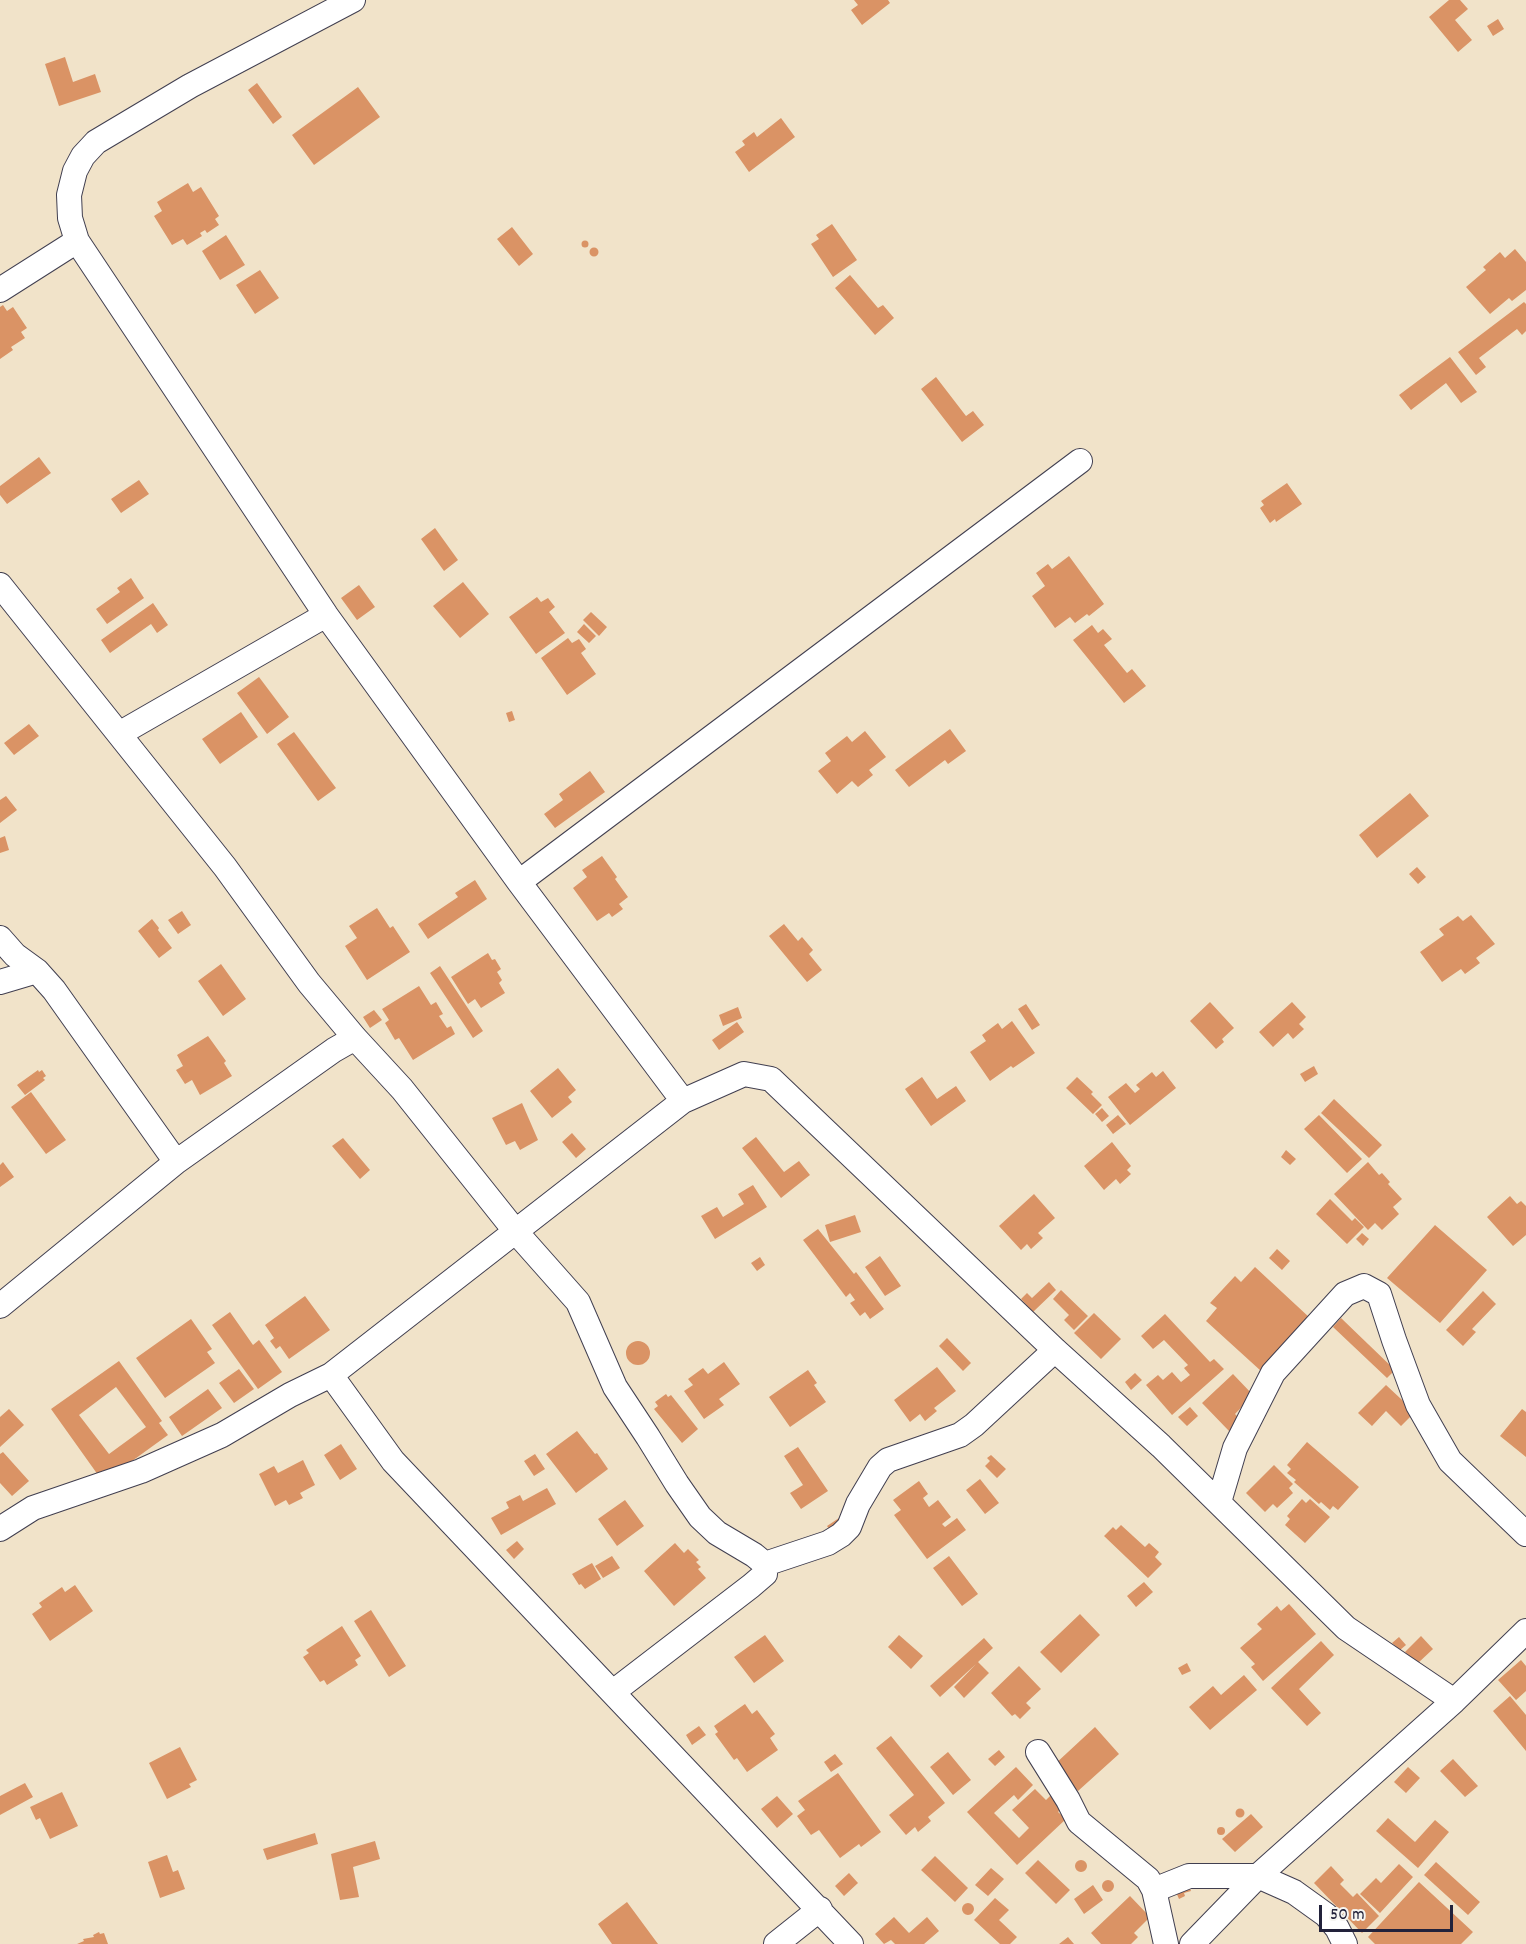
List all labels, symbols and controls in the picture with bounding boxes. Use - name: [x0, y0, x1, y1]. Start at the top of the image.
- scale bar: [1322, 1893, 1456, 1931]
- text: 50 m: [1330, 1903, 1365, 1928]

